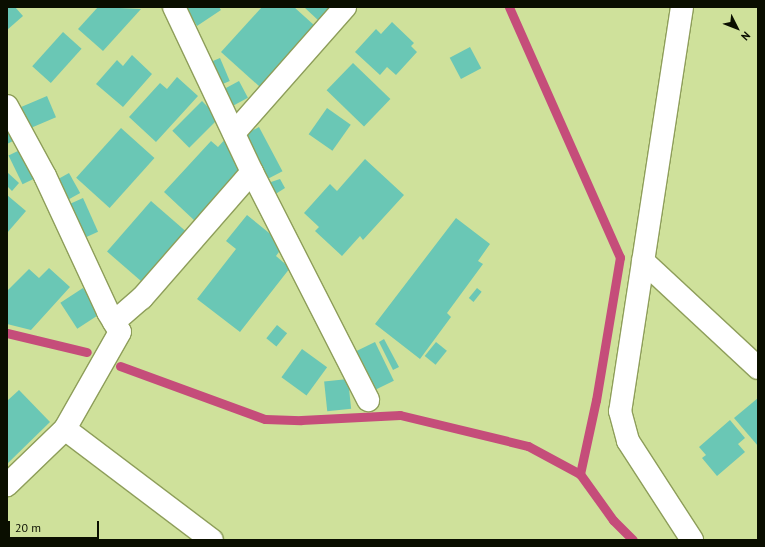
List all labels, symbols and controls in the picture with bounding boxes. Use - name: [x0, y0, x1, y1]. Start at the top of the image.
- north arrow: [717, 8, 757, 48]
- text: N: [738, 29, 754, 43]
- scale bar: [10, 513, 101, 539]
- text: 20 m: [15, 520, 41, 535]

